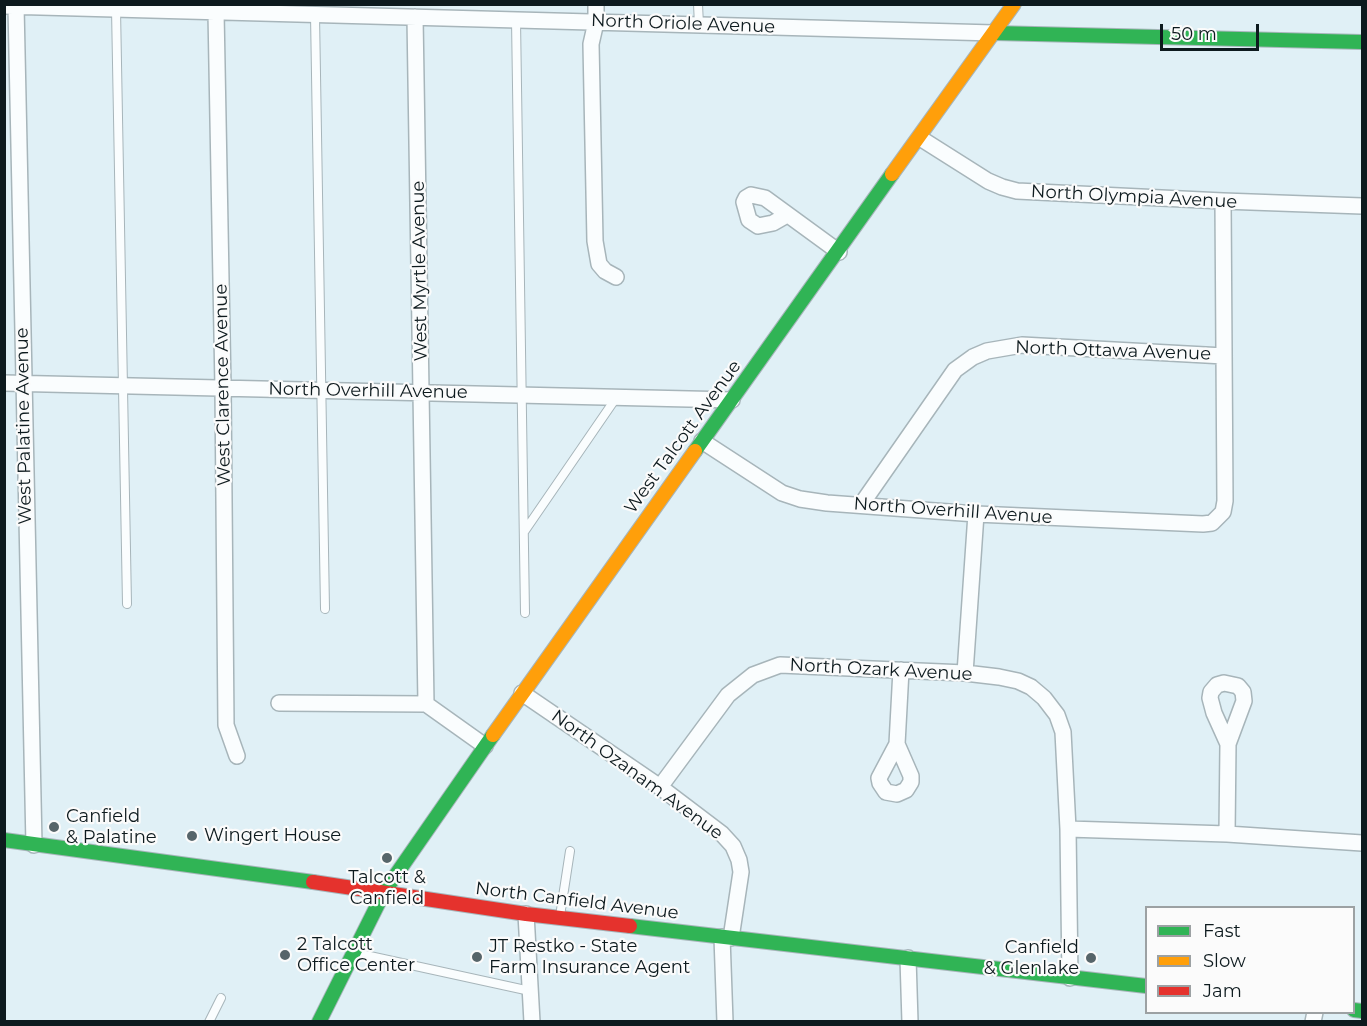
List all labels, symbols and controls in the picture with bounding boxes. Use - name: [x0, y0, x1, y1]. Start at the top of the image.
- street label: North Oriole Avenue: [591, 10, 775, 38]
- scale bar: [1163, 12, 1262, 50]
- text: 50 m: [1171, 23, 1217, 45]
- street label: West Myrtle Avenue: [408, 180, 432, 362]
- street label: North Olympia Avenue: [1030, 181, 1238, 213]
- street label: West Clarence Avenue: [210, 284, 236, 486]
- street label: West Palatine Avenue: [11, 327, 37, 525]
- street label: North Ottawa Avenue: [1015, 337, 1211, 365]
- street label: West Talcott Avenue: [620, 356, 746, 518]
- street label: North Overhill Avenue: [268, 378, 468, 404]
- street label: North Overhill Avenue: [853, 493, 1053, 529]
- street label: North Ozark Avenue: [789, 654, 973, 686]
- street label: North Ozanam Avenue: [547, 705, 727, 845]
- place label: Canfield & Palatine: [66, 806, 157, 848]
- marker: Canfield & Palatine: [47, 820, 61, 834]
- place label: Wingert House: [204, 825, 341, 847]
- marker: Wingert House: [185, 829, 199, 843]
- marker: Talcott & Canfield: [380, 851, 394, 865]
- place label: Talcott & Canfield: [348, 867, 426, 910]
- street label: North Canfield Avenue: [474, 878, 680, 924]
- legend: [1145, 906, 1355, 1014]
- text: Fast: [1203, 920, 1241, 942]
- place label: 2 Talcott Office Center: [297, 934, 415, 976]
- place label: JT Restko - State Farm Insurance Agent: [489, 936, 690, 978]
- place label: Canfield & Glenlake: [984, 937, 1079, 980]
- marker: 2 Talcott Office Center: [278, 948, 292, 962]
- marker: JT Restko - State Farm Insurance Agent: [470, 950, 484, 964]
- text: Slow: [1203, 950, 1246, 972]
- marker: Canfield & Glenlake: [1084, 951, 1098, 965]
- text: Jam: [1203, 980, 1242, 1002]

